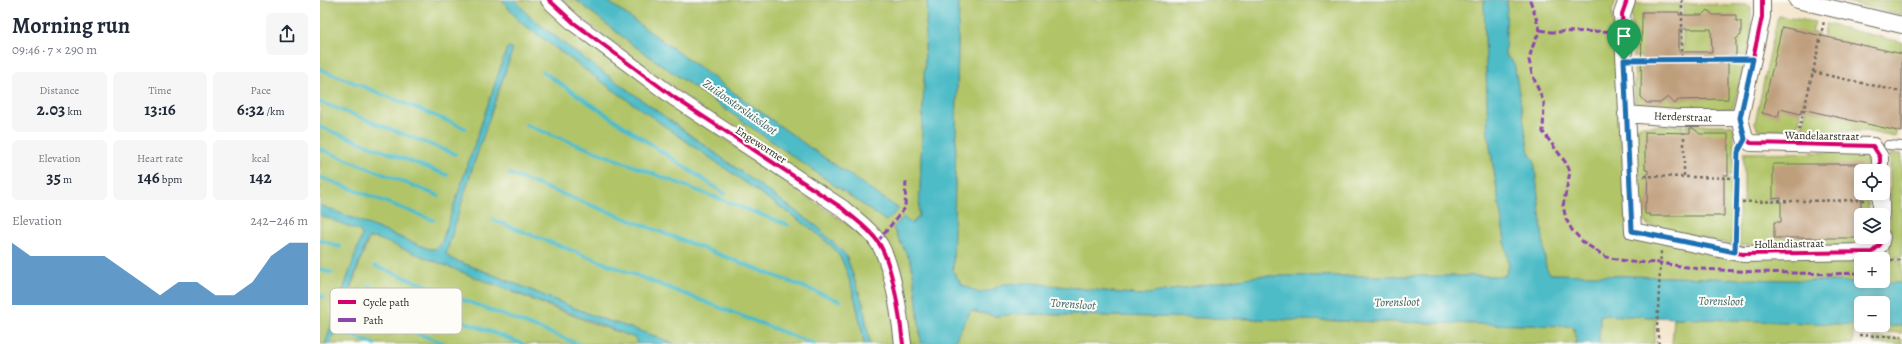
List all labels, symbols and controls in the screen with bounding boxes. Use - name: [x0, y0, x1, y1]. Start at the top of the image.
- text: Morning run: [12, 11, 130, 41]
- button: share: [266, 13, 308, 55]
- pin: [1607, 19, 1641, 60]
- icon: arrive: [1613, 25, 1635, 47]
- text: 09:46 · 7 × 290 m: [12, 41, 97, 58]
- water label: Zuidoostersluissloot: [700, 76, 781, 139]
- text: Distance: [40, 83, 79, 98]
- text: Time: [149, 83, 171, 98]
- text: Pace: [250, 83, 271, 98]
- text: 2.03: [37, 98, 65, 121]
- text: 13:16: [144, 98, 176, 121]
- text: 6:32: [237, 98, 264, 121]
- text: km: [65, 104, 82, 119]
- text: /km: [264, 104, 285, 119]
- street label: Herderstraat: [1654, 108, 1713, 126]
- street label: Engewormer: [733, 123, 789, 167]
- street label: Wandelaarstraat: [1784, 128, 1860, 144]
- text: Elevation: [38, 151, 80, 166]
- text: Heart rate: [137, 151, 183, 166]
- text: kcal: [252, 151, 269, 166]
- map controls: [1854, 164, 1890, 332]
- button: locate: [1854, 164, 1890, 200]
- text: 35: [46, 166, 61, 189]
- text: 146: [138, 166, 160, 189]
- text: 142: [250, 166, 272, 189]
- text: m: [61, 172, 72, 187]
- text: bpm: [160, 172, 182, 187]
- button: layers: [1854, 208, 1890, 244]
- text: Elevation: [12, 212, 62, 229]
- text: 242–246 m: [250, 212, 308, 229]
- street label: Hollandiastraat: [1754, 236, 1825, 252]
- button: +: [1854, 252, 1890, 288]
- legend: [330, 288, 462, 334]
- water label: Torensloot: [1698, 293, 1744, 309]
- water label: Torensloot: [1050, 294, 1097, 314]
- water label: Torensloot: [1374, 294, 1420, 310]
- text: Cycle path: [363, 295, 410, 310]
- button: −: [1854, 296, 1890, 332]
- text: Path: [363, 313, 384, 328]

